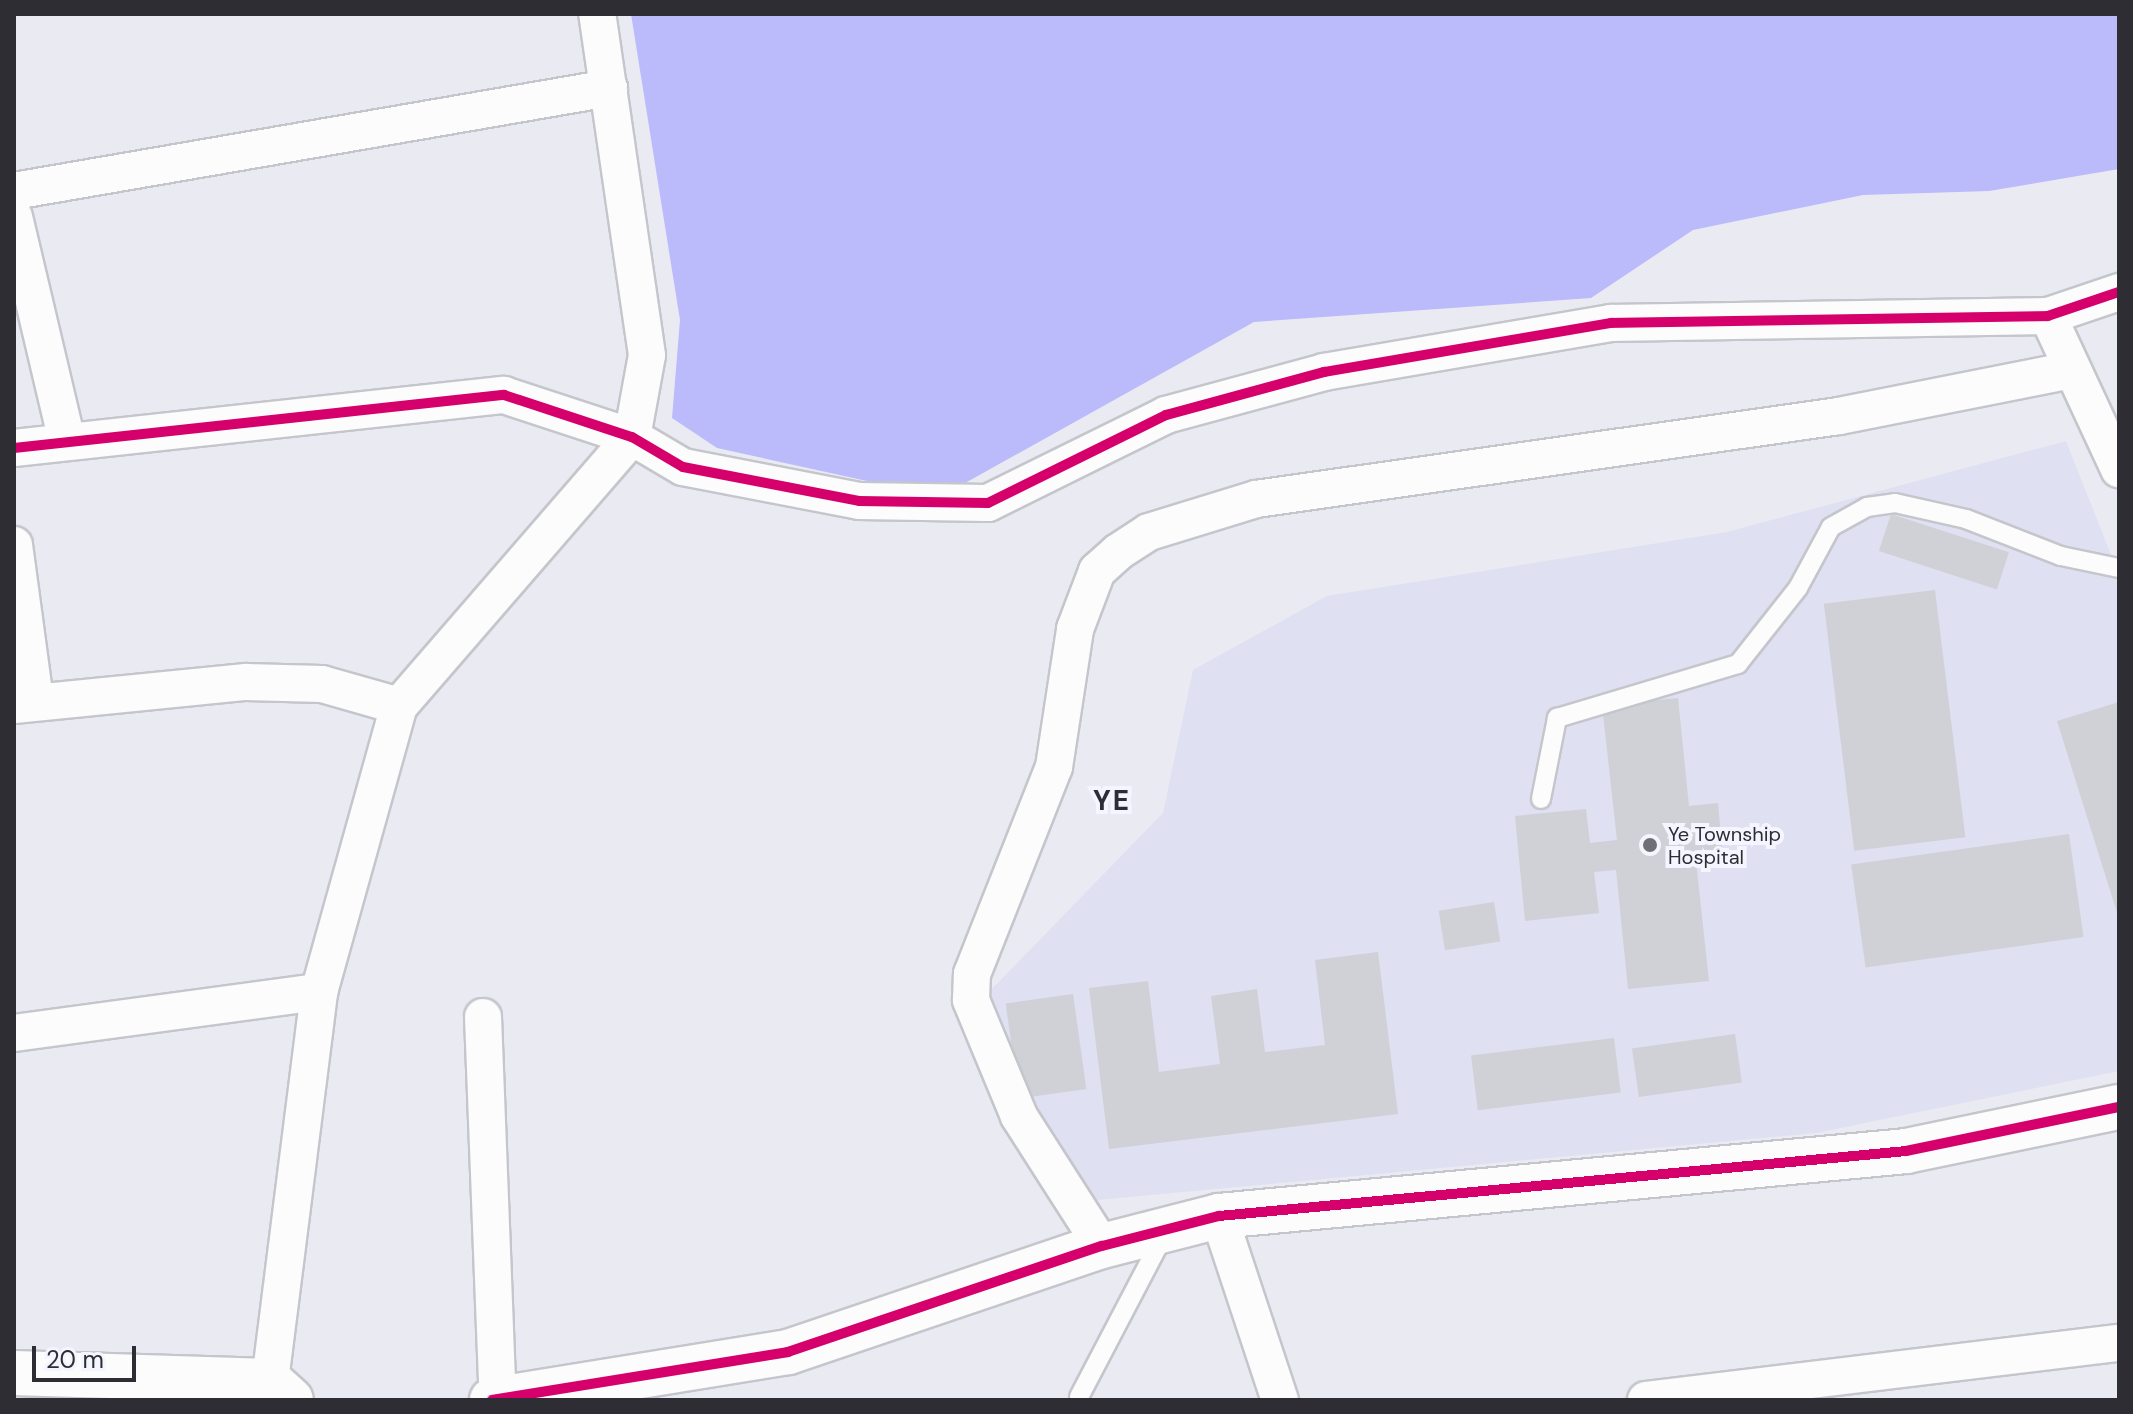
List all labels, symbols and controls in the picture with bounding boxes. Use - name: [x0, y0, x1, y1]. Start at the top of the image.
- district label: YE: [1093, 784, 1131, 818]
- place label: Ye Township Hospital: [1668, 822, 1781, 869]
- marker: Ye Township Hospital: [1639, 834, 1661, 856]
- scale bar: [36, 1330, 140, 1380]
- text: 20 m: [46, 1344, 104, 1375]

